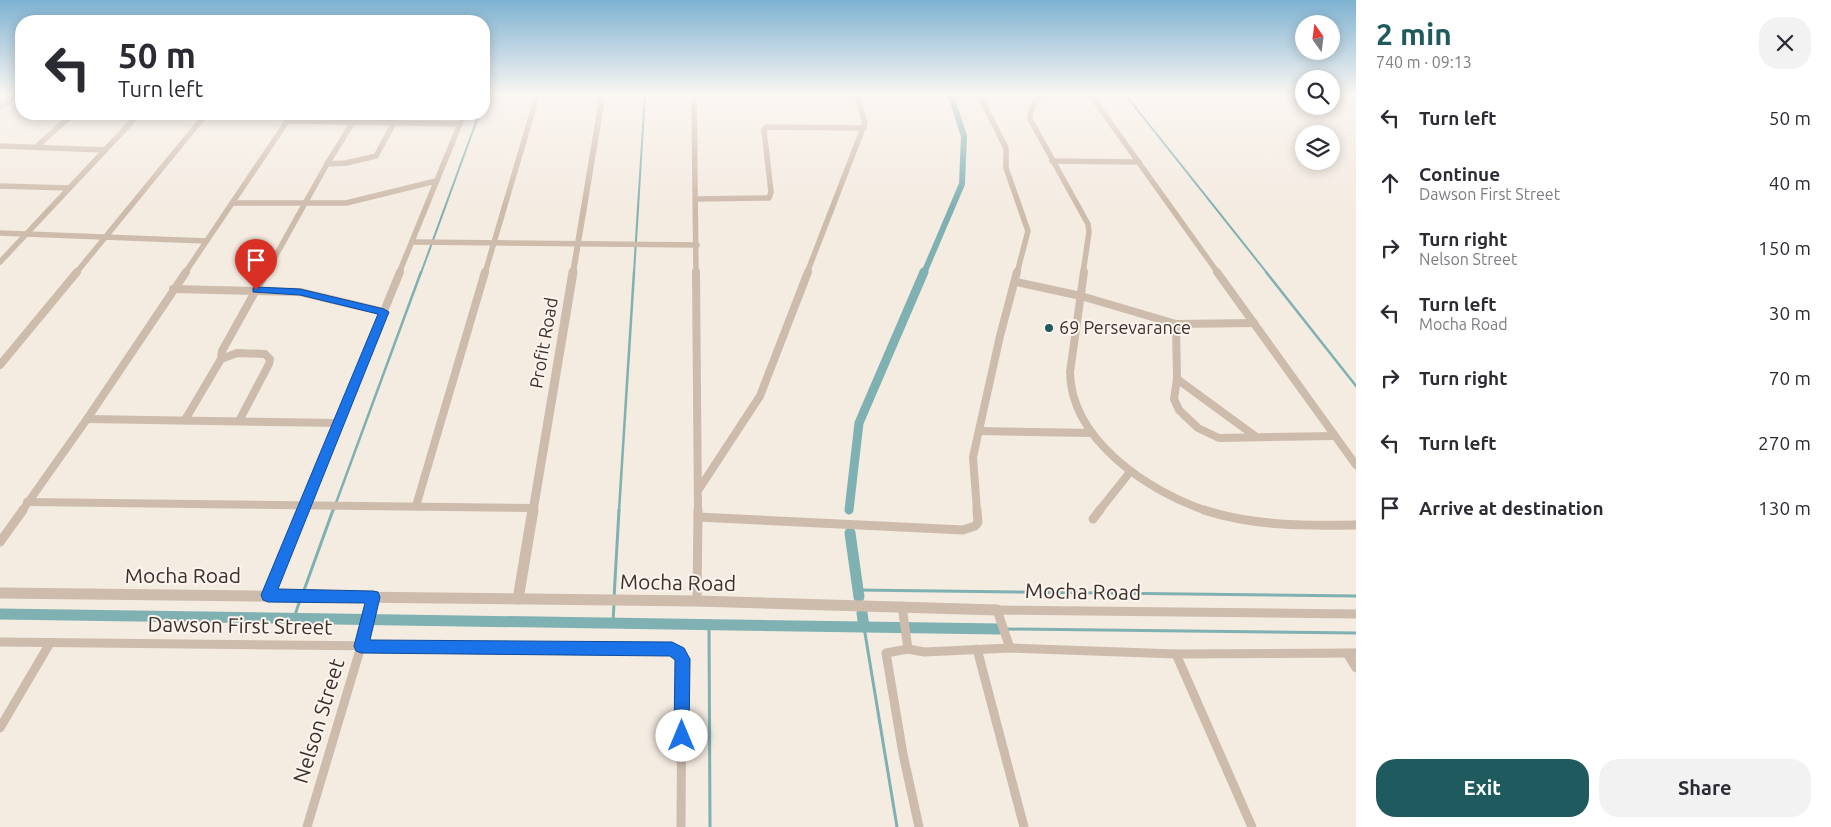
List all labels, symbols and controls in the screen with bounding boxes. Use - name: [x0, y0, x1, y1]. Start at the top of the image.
- north arrow: [1295, 15, 1340, 60]
- map controls: [1295, 15, 1340, 170]
- text: 2 min: [1376, 17, 1452, 51]
- button: close: [1759, 17, 1811, 69]
- icon: left: [35, 35, 100, 100]
- text: 50 m: [118, 35, 196, 75]
- text: 740 m · 09:13: [1376, 53, 1472, 71]
- button: search: [1295, 70, 1340, 115]
- text: Turn left: [118, 76, 203, 101]
- icon: left: [1376, 104, 1404, 132]
- text: Turn left: [1419, 107, 1497, 129]
- text: 50 m: [1769, 107, 1811, 129]
- button: layers: [1295, 125, 1340, 170]
- text: Continue: [1419, 163, 1500, 185]
- icon: ahead: [1376, 169, 1404, 197]
- text: 40 m: [1769, 172, 1811, 194]
- text: Dawson First Street: [1419, 185, 1560, 203]
- text: Turn right: [1419, 228, 1507, 250]
- icon: right: [1376, 234, 1404, 262]
- text: 150 m: [1758, 237, 1811, 259]
- pin: [235, 239, 277, 290]
- icon: arrive: [242, 246, 270, 274]
- text: Nelson Street: [1419, 250, 1517, 268]
- text: Turn left: [1419, 293, 1497, 315]
- street label: Profit Road: [525, 296, 561, 390]
- icon: left: [1376, 299, 1404, 327]
- text: 30 m: [1769, 302, 1811, 324]
- text: Mocha Road: [1419, 315, 1508, 333]
- place label: 69 Persevarance: [1059, 317, 1191, 337]
- marker: 69 Persevarance: [1043, 322, 1055, 334]
- icon: right: [1376, 364, 1404, 392]
- text: Turn right: [1419, 367, 1507, 389]
- text: 70 m: [1769, 367, 1811, 389]
- icon: left: [1376, 429, 1404, 457]
- text: Turn left: [1419, 432, 1497, 454]
- text: 270 m: [1758, 432, 1811, 454]
- icon: arrive: [1376, 494, 1404, 522]
- text: Arrive at destination: [1419, 497, 1604, 519]
- text: 130 m: [1758, 497, 1811, 519]
- street label: Mocha Road: [125, 563, 241, 587]
- street label: Mocha Road: [620, 569, 736, 595]
- street label: Mocha Road: [1025, 578, 1141, 604]
- street label: Dawson First Street: [147, 611, 333, 639]
- street label: Nelson Street: [288, 656, 348, 786]
- position arrow: [655, 709, 707, 761]
- button: Exit: [1376, 759, 1589, 817]
- button: Share: [1599, 759, 1811, 817]

